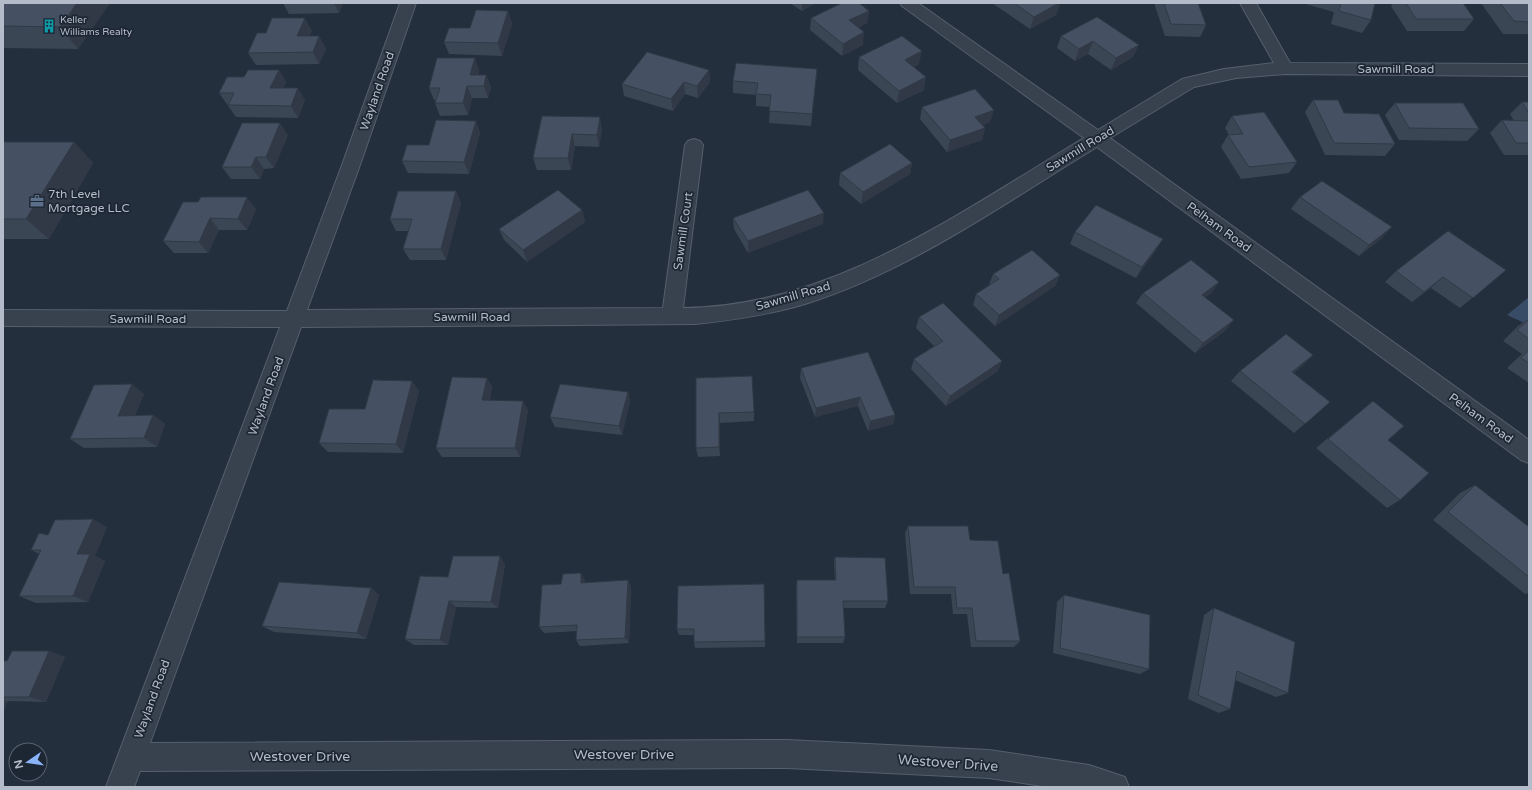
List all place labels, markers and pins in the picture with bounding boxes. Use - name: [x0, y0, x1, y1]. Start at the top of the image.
- place label: Keller Williams Realty: [60, 14, 133, 38]
- building icon: Keller Williams Realty: [41, 18, 57, 34]
- place label: 7th Level Mortgage LLC: [48, 187, 130, 215]
- office icon: 7th Level Mortgage LLC: [29, 193, 45, 209]

